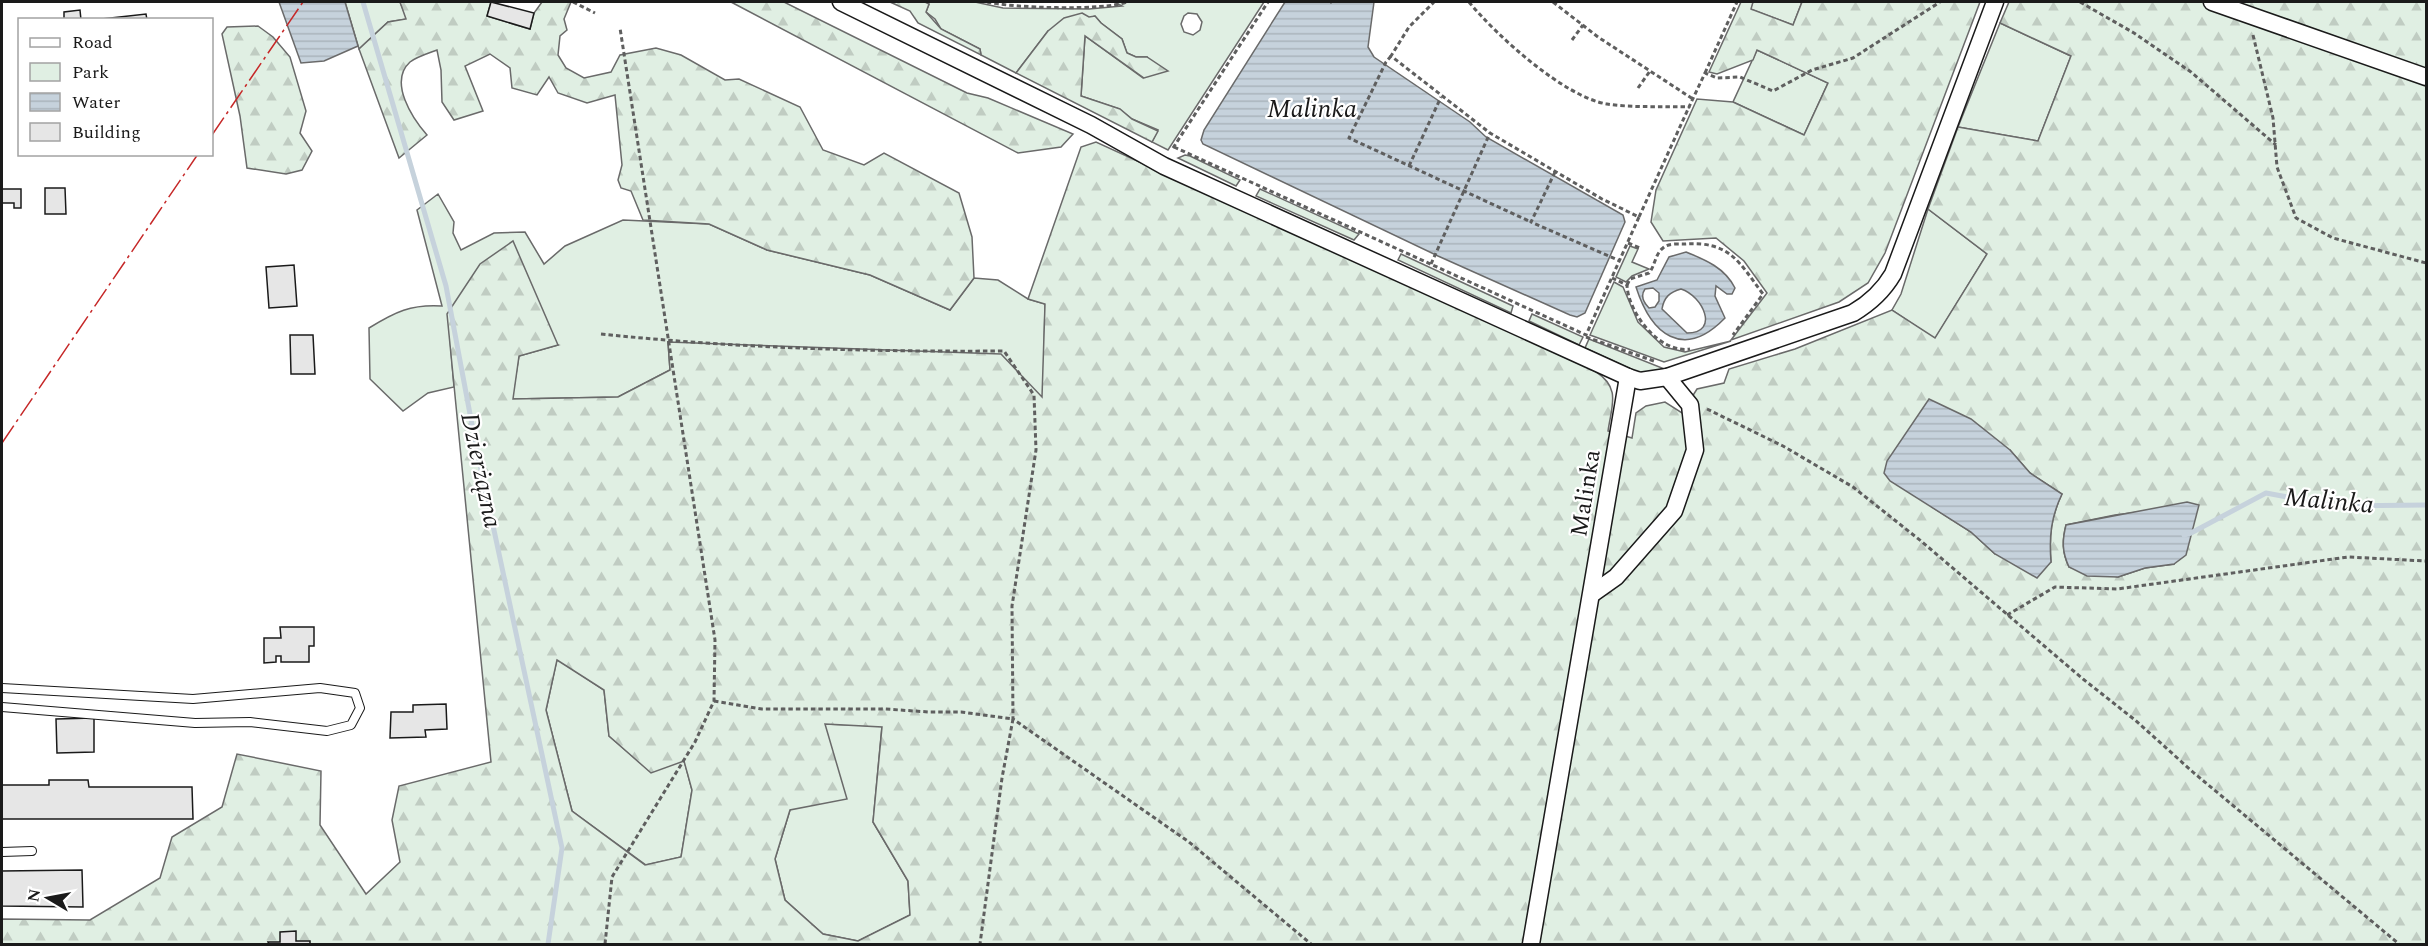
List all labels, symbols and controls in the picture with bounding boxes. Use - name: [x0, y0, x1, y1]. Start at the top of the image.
- legend: [18, 18, 213, 156]
- text: Road: [72, 29, 113, 56]
- text: Park: [72, 59, 109, 86]
- text: Water: [72, 89, 120, 116]
- water label: Malinka: [1267, 89, 1357, 129]
- text: Building: [72, 119, 141, 146]
- water label: Dzierżązna: [449, 409, 513, 532]
- street label: Malinka: [1561, 447, 1611, 539]
- water label: Malinka: [2282, 477, 2375, 525]
- north arrow: [18, 868, 78, 928]
- text: N: [21, 887, 47, 904]

